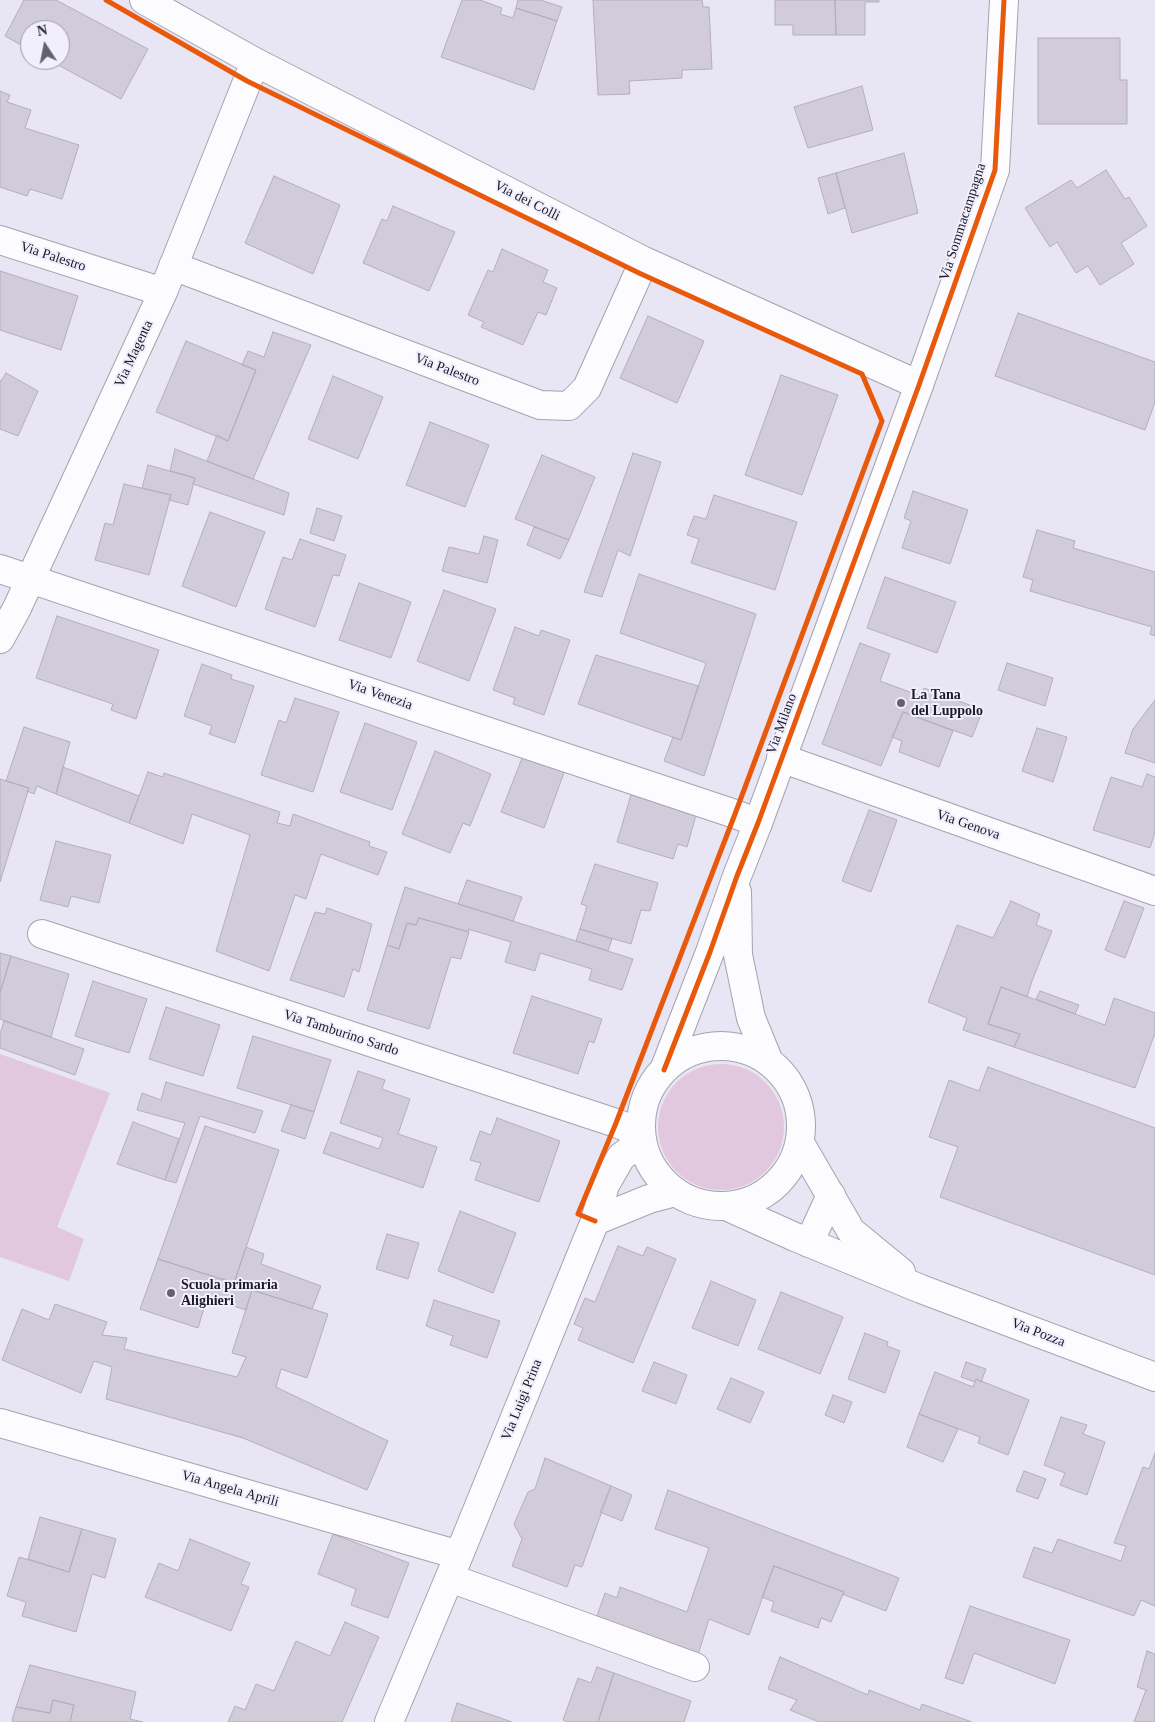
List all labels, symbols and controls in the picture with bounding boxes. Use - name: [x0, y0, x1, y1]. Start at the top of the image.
- north arrow: [20, 20, 70, 70]
- text: N: [36, 22, 49, 39]
- street label: Via Sommacampagna: [936, 161, 990, 283]
- street label: Via dei Colli: [491, 177, 563, 225]
- street label: Via Palestro: [18, 239, 88, 275]
- street label: Via Magenta: [111, 318, 157, 390]
- street label: Via Palestro: [412, 350, 482, 390]
- street label: Via Venezia: [346, 676, 414, 714]
- place label: La Tana del Luppolo: [911, 687, 983, 720]
- street label: Via Milano: [763, 691, 801, 757]
- marker: La Tana del Luppolo: [895, 697, 907, 709]
- street label: Via Genova: [934, 806, 1002, 844]
- street label: Via Tamburino Sardo: [281, 1006, 401, 1060]
- place label: Scuola primaria Alighieri: [181, 1277, 278, 1310]
- marker: Scuola primaria Alighieri: [165, 1287, 177, 1299]
- street label: Via Pozza: [1009, 1315, 1067, 1351]
- street label: Via Luigi Prina: [498, 1357, 546, 1443]
- street label: Via Angela Aprili: [180, 1467, 280, 1511]

